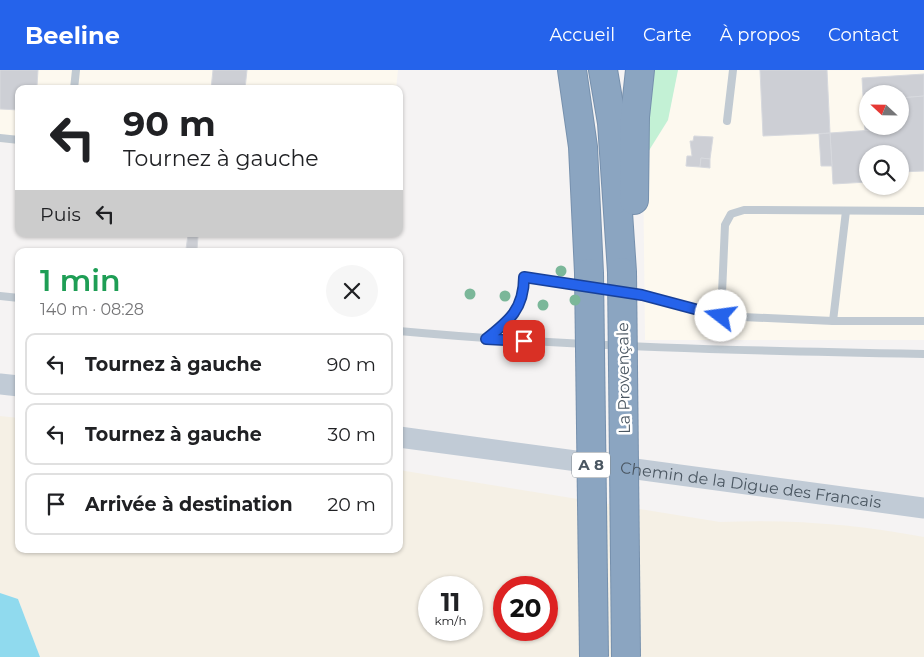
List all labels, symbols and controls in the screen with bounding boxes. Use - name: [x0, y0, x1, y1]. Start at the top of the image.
- text: Beeline: [25, 21, 120, 50]
- text: Accueil: [550, 24, 615, 46]
- text: Carte: [643, 24, 692, 46]
- text: À propos: [720, 24, 800, 46]
- text: Contact: [828, 24, 899, 46]
- north arrow: [859, 85, 909, 135]
- map controls: [859, 85, 909, 195]
- text: 90 m: [123, 102, 216, 145]
- icon: left: [40, 105, 105, 170]
- text: Tournez à gauche: [123, 145, 319, 172]
- button: search: [859, 145, 909, 195]
- icon: left: [91, 200, 119, 228]
- text: Puis: [40, 203, 81, 226]
- text: 1 min: [40, 262, 121, 299]
- button: close: [326, 265, 378, 317]
- position arrow: [694, 289, 746, 341]
- text: 140 m · 08:28: [40, 300, 144, 319]
- pin: [503, 320, 545, 362]
- street label: La Provençale: [613, 322, 634, 434]
- icon: arrive: [510, 327, 538, 355]
- icon: left: [42, 350, 70, 378]
- text: Tournez à gauche: [85, 353, 262, 376]
- text: 90 m: [327, 353, 376, 376]
- icon: left: [42, 420, 70, 448]
- text: Tournez à gauche: [85, 423, 262, 446]
- text: 30 m: [328, 423, 376, 446]
- road number: A 8: [572, 452, 610, 478]
- street label: Chemin de la Digue des Francais: [619, 458, 883, 512]
- icon: arrive: [42, 490, 70, 518]
- text: Arrivée à destination: [85, 493, 293, 516]
- text: 20 m: [328, 493, 376, 516]
- speed limit sign: 20: [493, 576, 558, 641]
- text: 11: [441, 587, 460, 617]
- text: km/h: [434, 613, 467, 628]

